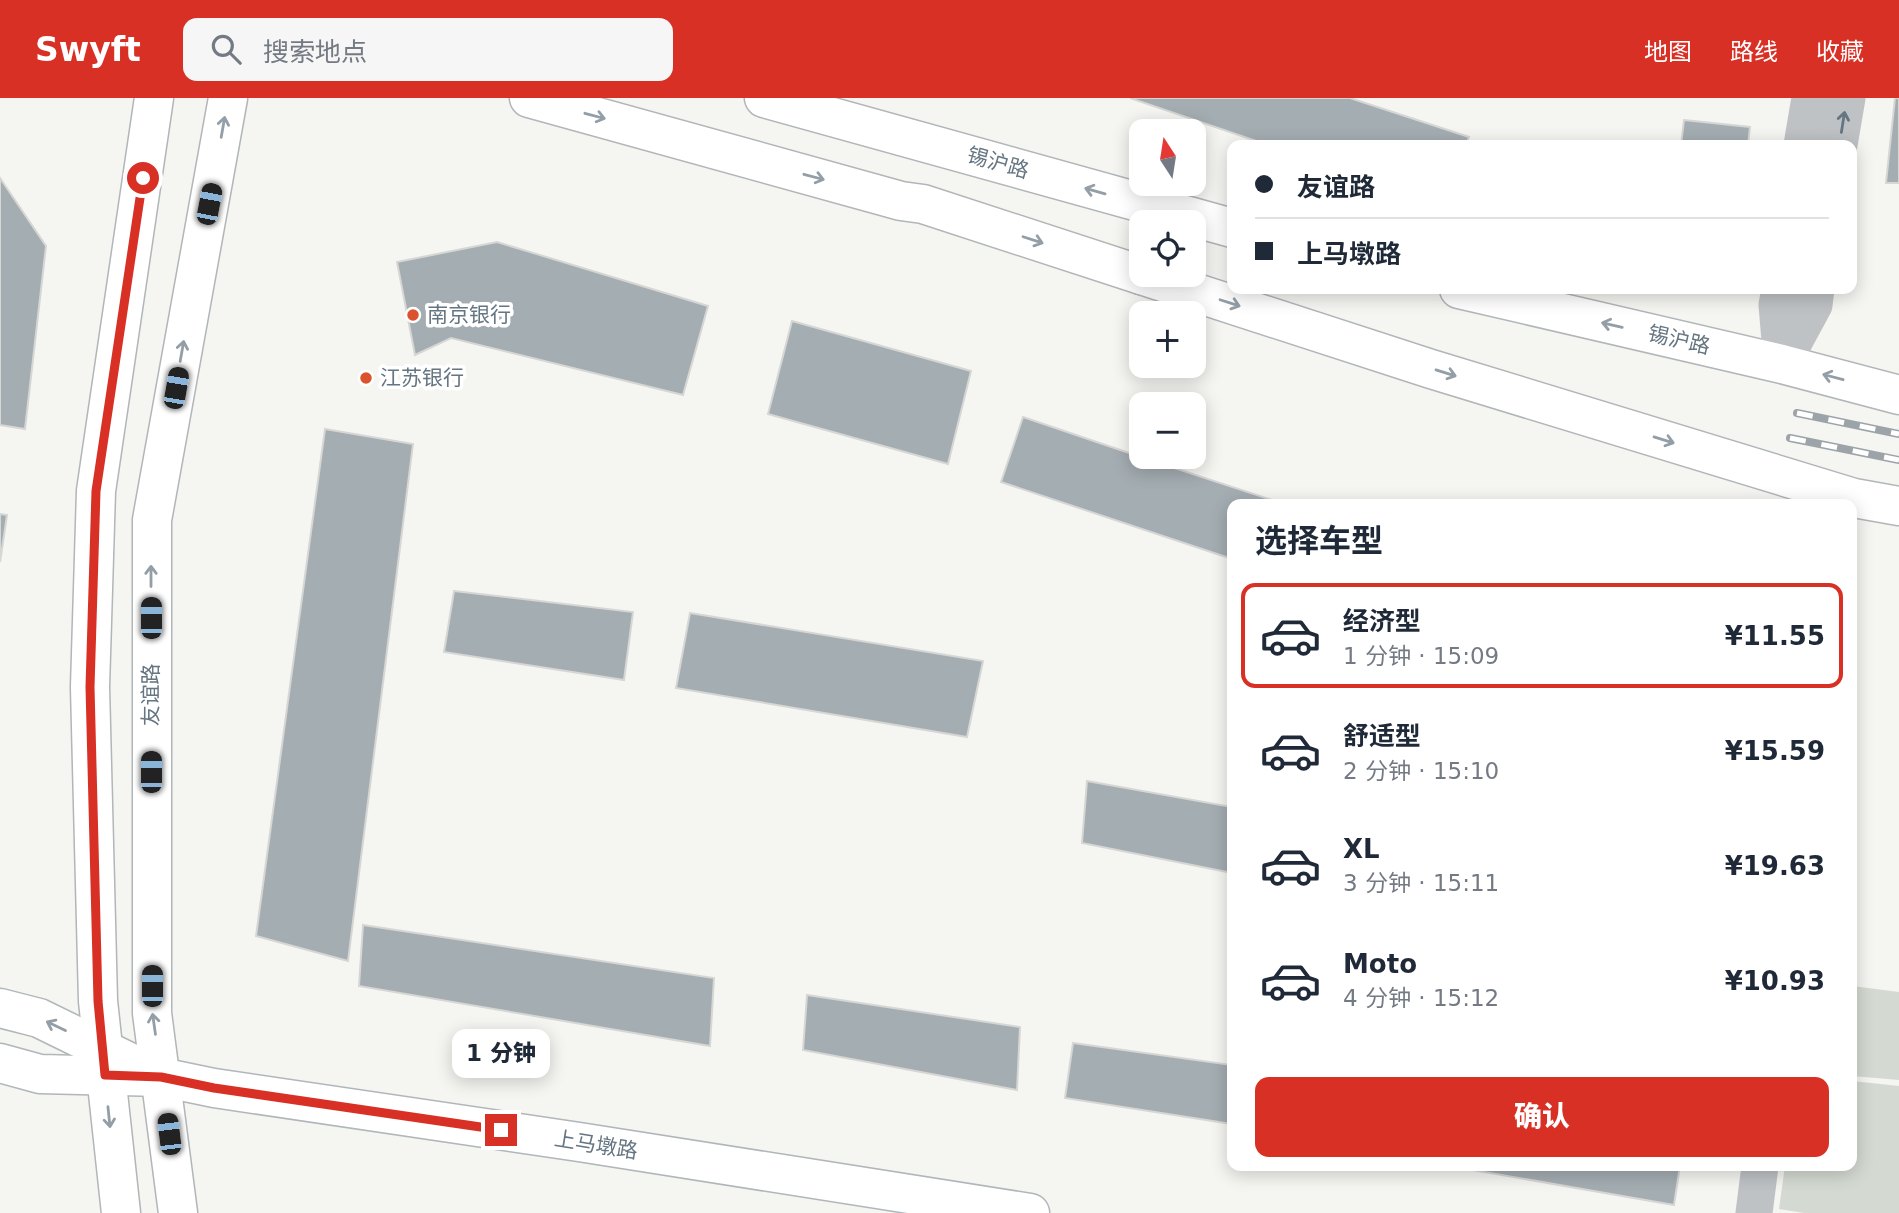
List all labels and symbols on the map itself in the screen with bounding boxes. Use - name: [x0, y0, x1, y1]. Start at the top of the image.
- one-way arrow: [583, 110, 606, 123]
- one-way arrow: [1837, 111, 1850, 134]
- one-way arrow: [217, 116, 230, 139]
- north arrow: [1129, 119, 1206, 196]
- street label: 锡沪路: [964, 143, 1032, 183]
- route start: [127, 162, 159, 194]
- one-way arrow: [803, 171, 825, 184]
- car: [195, 181, 224, 227]
- one-way arrow: [1085, 183, 1107, 196]
- one-way arrow: [1021, 234, 1043, 247]
- one-way arrow: [1218, 298, 1240, 311]
- place label: 南京银行: [427, 303, 511, 327]
- marker: 南京银行: [405, 307, 421, 323]
- one-way arrow: [1601, 317, 1624, 331]
- street label: 锡沪路: [1646, 321, 1712, 359]
- one-way arrow: [176, 340, 190, 363]
- car: [163, 365, 190, 411]
- place label: 江苏银行: [380, 366, 464, 390]
- one-way arrow: [1435, 368, 1457, 381]
- marker: 江苏银行: [358, 370, 374, 386]
- one-way arrow: [1822, 370, 1844, 383]
- one-way arrow: [1652, 434, 1674, 447]
- one-way arrow: [144, 565, 158, 588]
- car: [141, 597, 162, 639]
- street label: 友谊路: [139, 664, 163, 727]
- car: [141, 751, 162, 793]
- car: [142, 965, 163, 1007]
- one-way arrow: [147, 1013, 160, 1036]
- one-way arrow: [46, 1019, 67, 1032]
- callout: 1 分钟: [452, 1028, 550, 1077]
- one-way arrow: [103, 1105, 116, 1128]
- car: [157, 1112, 182, 1156]
- route end: [485, 1114, 517, 1146]
- street label: 上马墩路: [553, 1127, 639, 1163]

